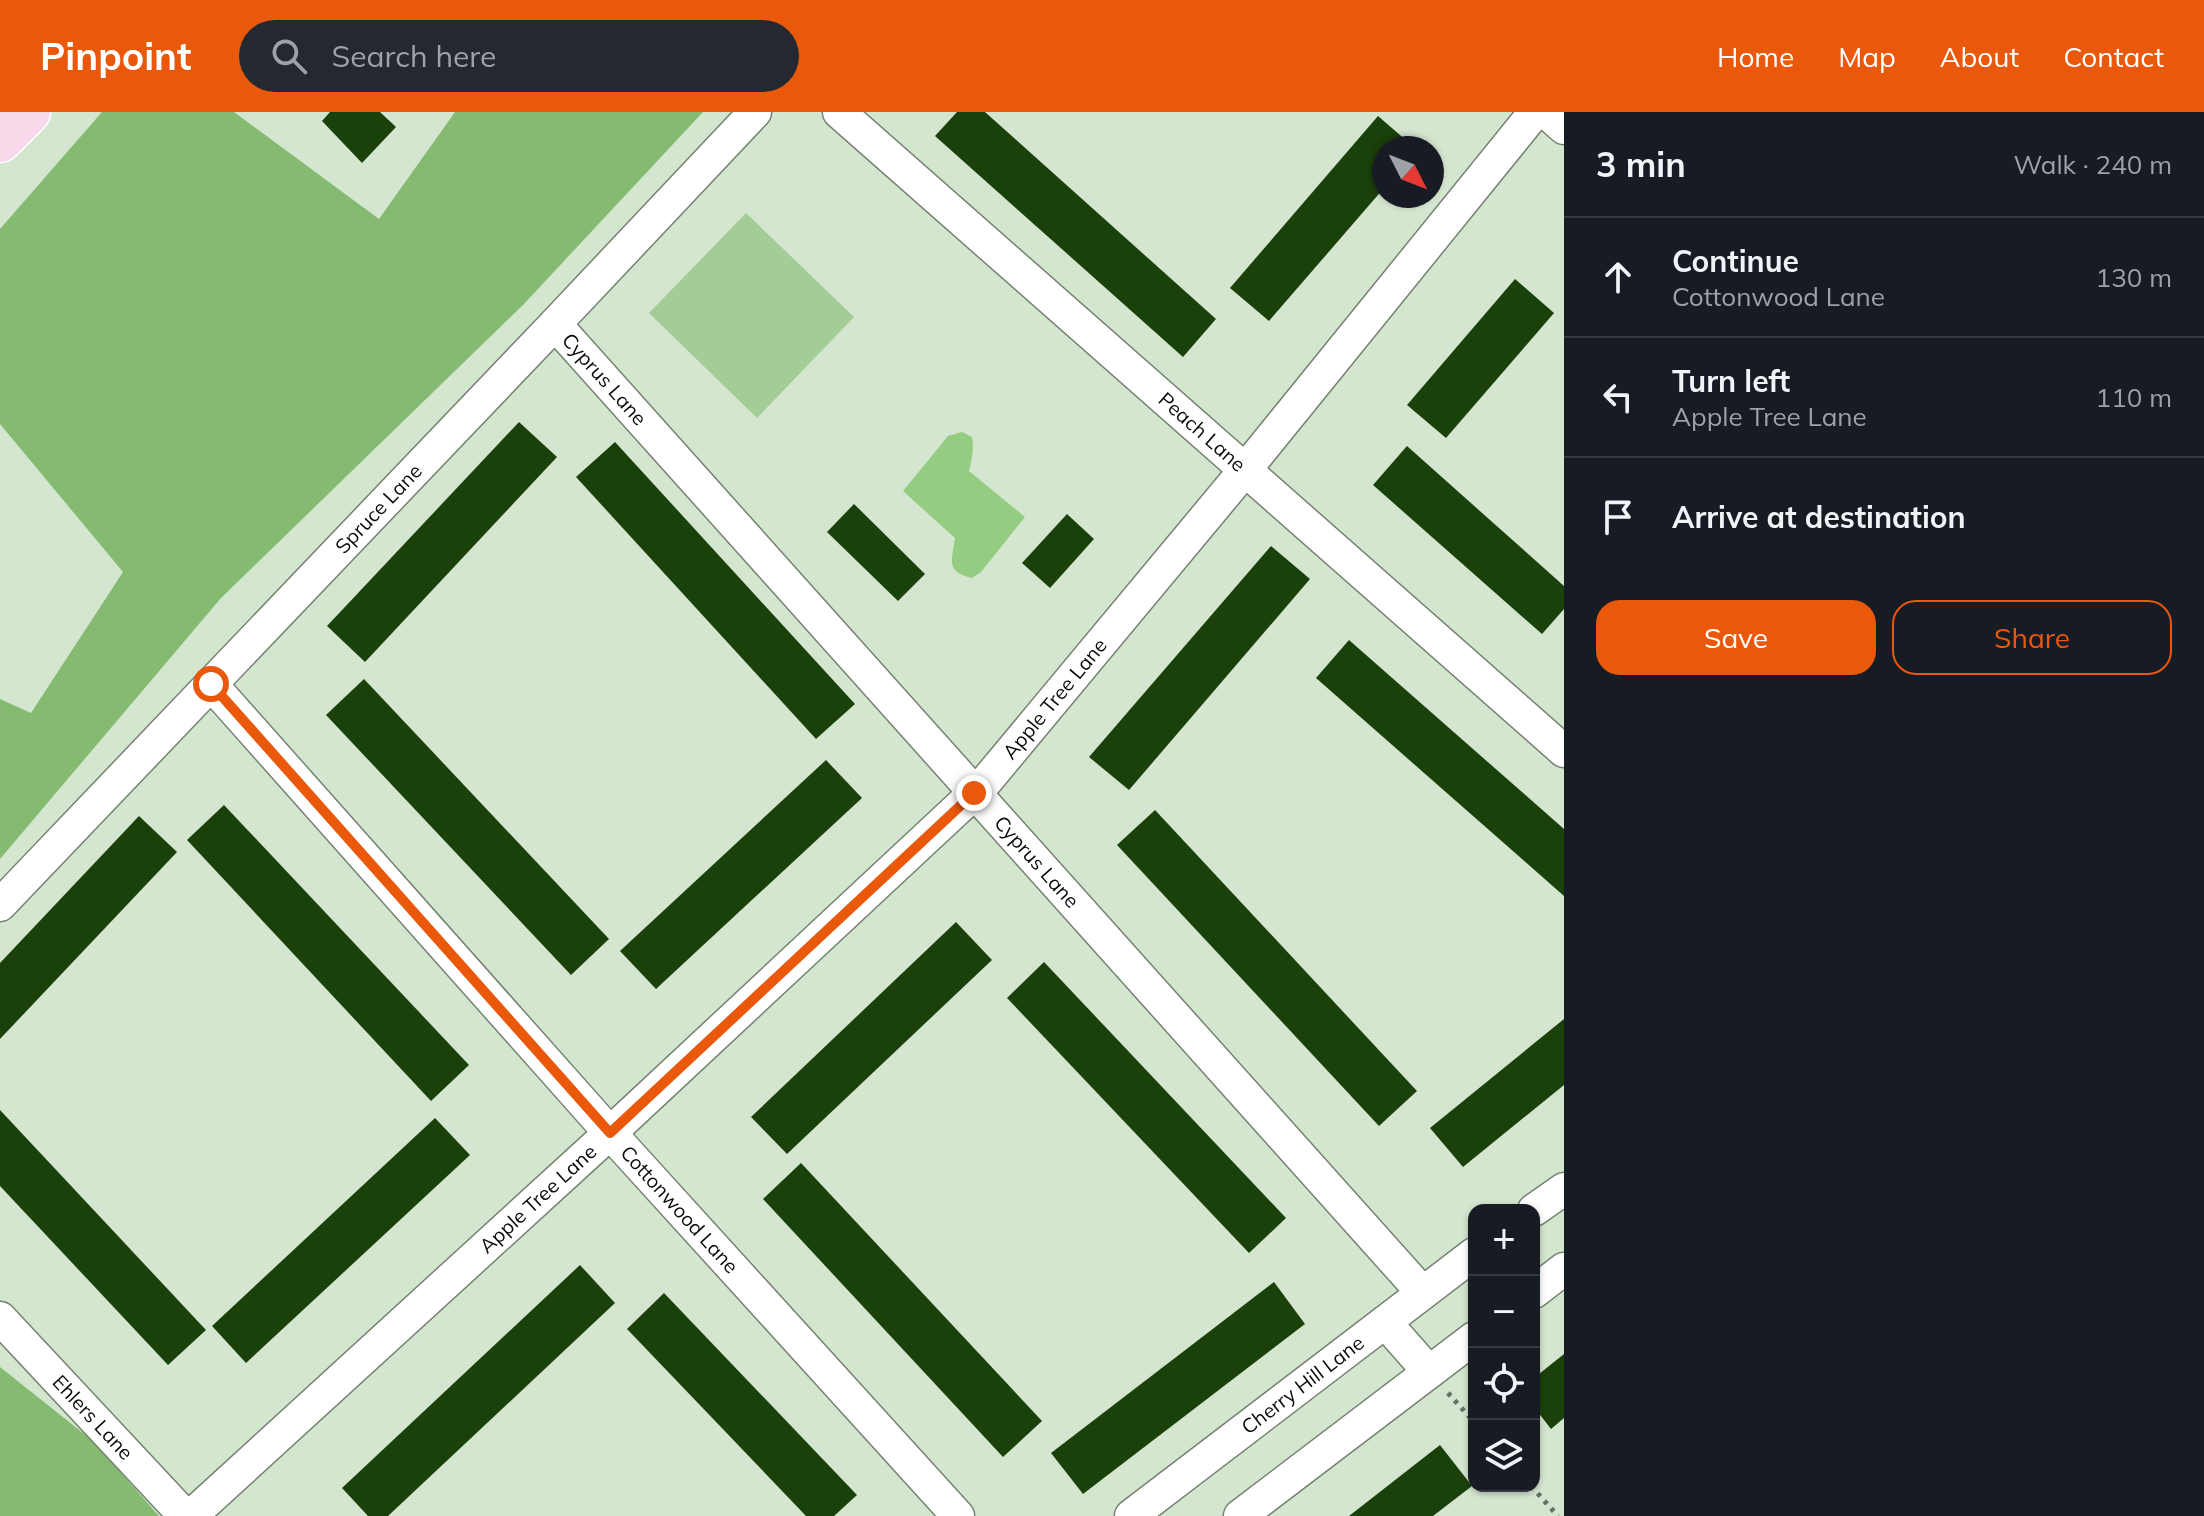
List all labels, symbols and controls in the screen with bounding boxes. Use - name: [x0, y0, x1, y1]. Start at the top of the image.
- search box: [239, 20, 799, 92]
- text: Pinpoint: [40, 32, 191, 80]
- icon: search: [267, 34, 311, 78]
- text: Search here: [331, 37, 496, 75]
- text: Home: [1717, 39, 1794, 74]
- text: Map: [1838, 39, 1896, 74]
- text: About: [1940, 39, 2019, 74]
- text: Contact: [2063, 39, 2164, 74]
- north arrow: [1372, 136, 1444, 208]
- text: 3 min: [1596, 143, 1686, 186]
- text: Walk · 240 m: [2013, 148, 2172, 181]
- text: Continue: [1672, 242, 1799, 280]
- icon: ahead: [1596, 255, 1640, 299]
- text: 130 m: [2096, 261, 2172, 294]
- text: Cottonwood Lane: [1672, 280, 1885, 313]
- street label: Cyprus Lane: [557, 327, 653, 430]
- text: Turn left: [1672, 362, 1790, 400]
- icon: left: [1596, 375, 1640, 419]
- text: 110 m: [2096, 381, 2172, 414]
- street label: Peach Lane: [1154, 387, 1251, 477]
- text: Apple Tree Lane: [1672, 400, 1867, 433]
- street label: Spruce Lane: [330, 458, 427, 558]
- icon: arrive: [1596, 495, 1640, 539]
- text: Arrive at destination: [1672, 498, 1966, 536]
- button: Save: [1596, 600, 1876, 675]
- button: Share: [1892, 600, 2172, 675]
- street label: Apple Tree Lane: [997, 633, 1112, 764]
- route start: [193, 666, 229, 702]
- route end: [956, 775, 992, 811]
- street label: Cyprus Lane: [989, 810, 1085, 913]
- street label: Apple Tree Lane: [474, 1139, 601, 1258]
- street label: Cottonwood Lane: [616, 1140, 744, 1278]
- map controls: [1468, 1204, 1540, 1492]
- button: +: [1468, 1204, 1540, 1276]
- button: −: [1468, 1276, 1540, 1348]
- street label: Cherry Hill Lane: [1236, 1330, 1369, 1439]
- button: locate: [1468, 1348, 1540, 1420]
- street label: Ehlers Lane: [48, 1369, 139, 1465]
- button: layers: [1468, 1420, 1540, 1492]

